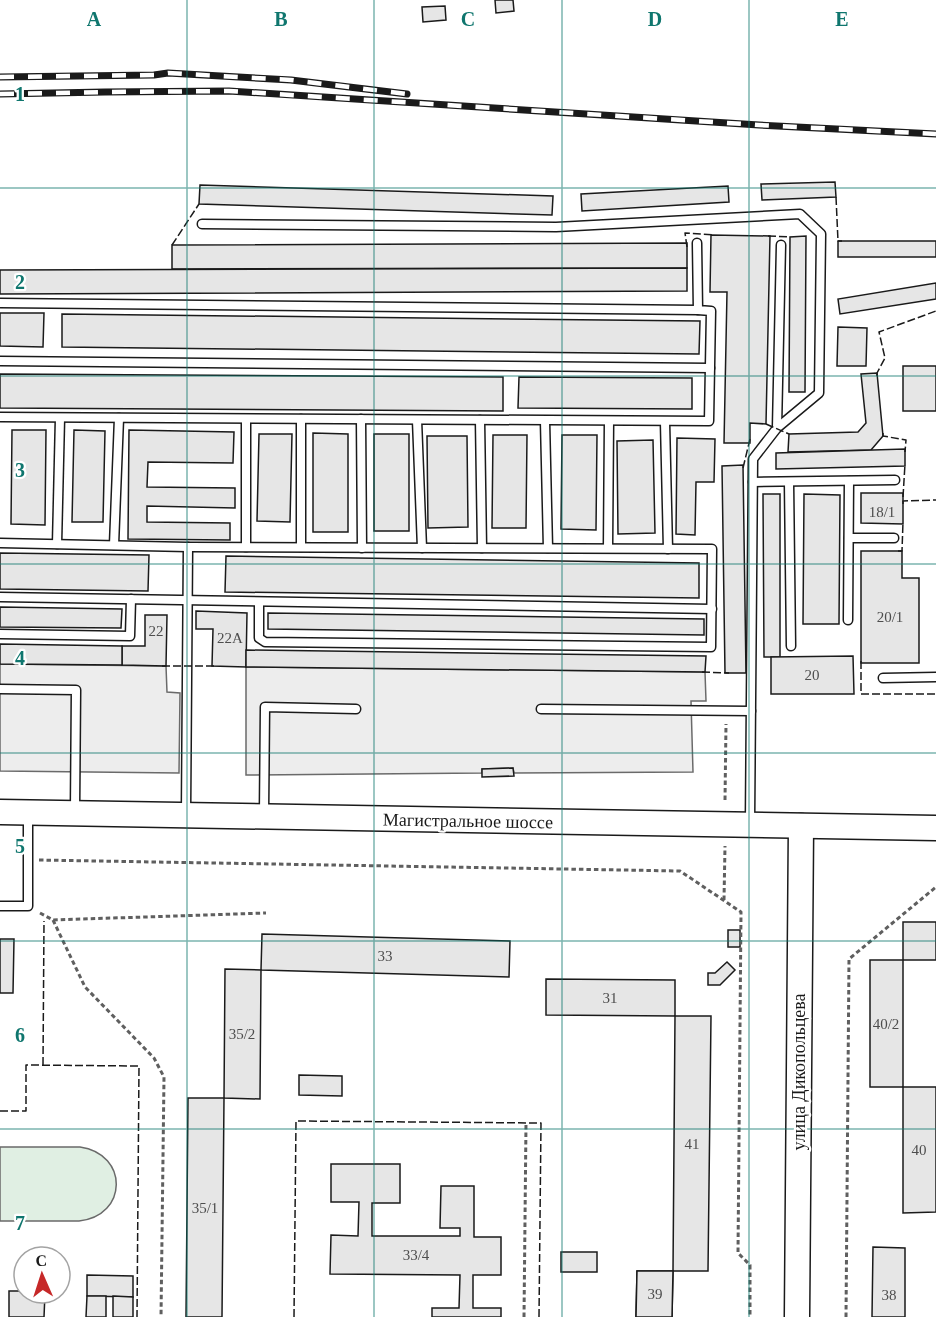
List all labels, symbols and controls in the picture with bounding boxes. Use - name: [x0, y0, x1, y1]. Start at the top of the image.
- text: A: [87, 8, 102, 30]
- text: B: [274, 8, 288, 30]
- text: C: [461, 8, 475, 30]
- text: D: [648, 8, 662, 30]
- text: E: [835, 8, 849, 30]
- text: 1: [15, 83, 25, 105]
- text: 2: [15, 271, 25, 293]
- text: 3: [15, 459, 25, 481]
- house number: 18/1: [869, 504, 895, 520]
- house number: 20/1: [877, 609, 903, 625]
- house number: 22: [149, 623, 164, 639]
- house number: 22А: [217, 630, 243, 646]
- text: 4: [15, 647, 25, 669]
- house number: 20: [805, 667, 820, 683]
- street label: Магистральное шоссе: [383, 810, 553, 832]
- text: 5: [15, 835, 25, 857]
- house number: 33: [378, 948, 393, 964]
- house number: 31: [603, 990, 618, 1006]
- street label: улица Дикопольцева: [789, 993, 809, 1151]
- house number: 40/2: [873, 1016, 899, 1032]
- text: 6: [15, 1024, 25, 1046]
- house number: 35/2: [229, 1026, 255, 1042]
- house number: 41: [685, 1136, 700, 1152]
- house number: 40: [912, 1142, 927, 1158]
- house number: 35/1: [192, 1200, 218, 1216]
- text: 7: [15, 1212, 25, 1234]
- north arrow: [12, 1245, 72, 1305]
- house number: 33/4: [403, 1247, 430, 1263]
- text: С: [35, 1252, 47, 1269]
- house number: 39: [648, 1286, 663, 1302]
- house number: 38: [882, 1287, 897, 1303]

